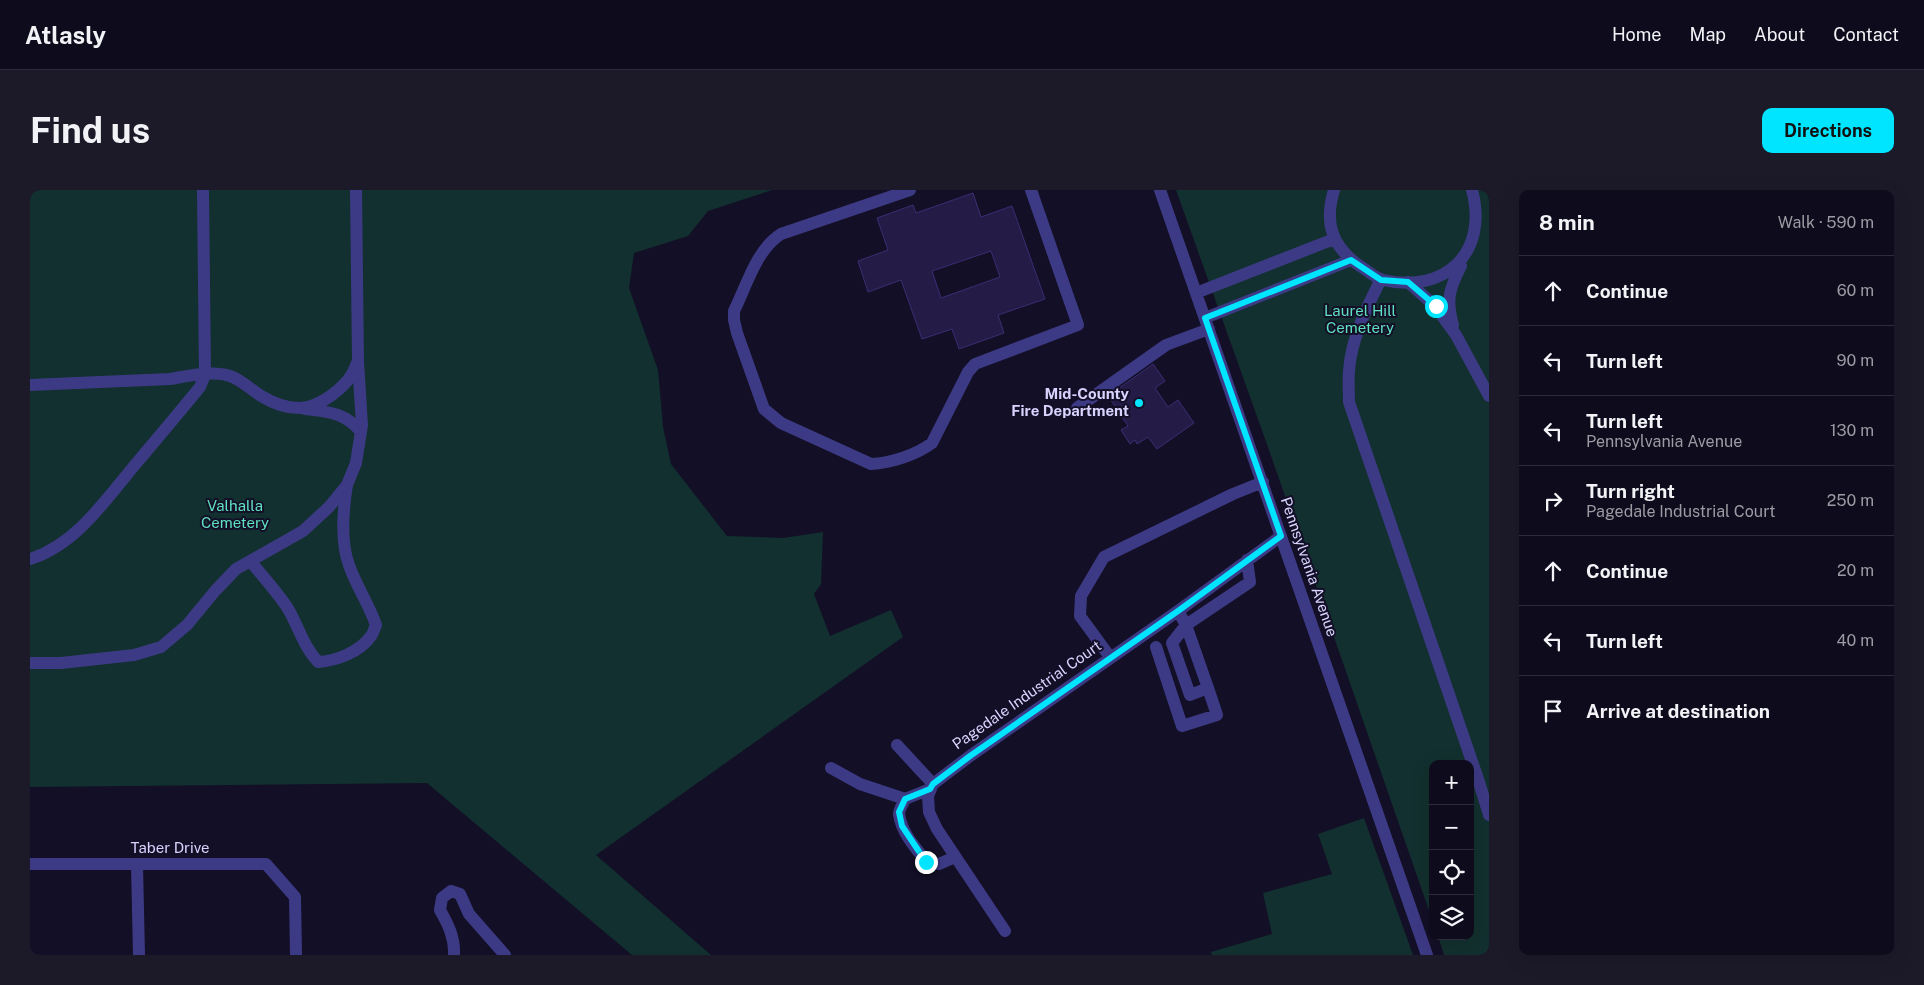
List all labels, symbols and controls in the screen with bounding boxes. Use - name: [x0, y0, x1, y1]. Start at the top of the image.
- text: Atlasly: [25, 21, 106, 49]
- text: Home: [1612, 24, 1662, 45]
- text: Map: [1690, 24, 1726, 45]
- text: About: [1754, 24, 1805, 45]
- text: Contact: [1833, 24, 1899, 45]
- button: Directions: [1762, 108, 1894, 153]
- text: Find us: [30, 110, 150, 151]
- text: 8 min: [1539, 210, 1595, 235]
- text: Walk · 590 m: [1778, 213, 1874, 232]
- icon: ahead: [1539, 277, 1567, 305]
- text: Continue: [1586, 280, 1668, 302]
- text: 60 m: [1837, 281, 1874, 300]
- route start: [1425, 295, 1448, 318]
- park label: Laurel Hill Cemetery: [1324, 302, 1396, 336]
- icon: left: [1539, 347, 1567, 375]
- text: Turn left: [1586, 350, 1663, 372]
- text: 90 m: [1837, 351, 1874, 370]
- place label: Mid-County Fire Department: [1011, 385, 1130, 419]
- marker: Mid-County Fire Department: [1133, 397, 1145, 409]
- text: Turn left: [1586, 410, 1663, 432]
- icon: left: [1539, 417, 1567, 445]
- text: 130 m: [1830, 421, 1874, 440]
- text: Pennsylvania Avenue: [1586, 432, 1742, 451]
- text: Turn right: [1586, 480, 1675, 502]
- icon: right: [1539, 487, 1567, 515]
- text: 250 m: [1827, 491, 1874, 510]
- street label: Pennsylvania Avenue: [1278, 495, 1341, 639]
- park label: Valhalla Cemetery: [201, 497, 269, 531]
- text: Pagedale Industrial Court: [1586, 502, 1776, 521]
- icon: ahead: [1539, 557, 1567, 585]
- text: Continue: [1586, 560, 1668, 582]
- text: 20 m: [1837, 561, 1874, 580]
- icon: left: [1539, 627, 1567, 655]
- text: Turn left: [1586, 630, 1663, 652]
- text: 40 m: [1836, 631, 1874, 650]
- street label: Pagedale Industrial Court: [949, 637, 1104, 753]
- icon: arrive: [1539, 697, 1567, 725]
- text: Arrive at destination: [1586, 700, 1770, 722]
- map controls: [1429, 760, 1474, 940]
- button: +: [1429, 760, 1474, 805]
- button: −: [1429, 805, 1474, 850]
- street label: Taber Drive: [130, 839, 210, 856]
- button: locate: [1429, 850, 1474, 895]
- route end: [915, 851, 938, 874]
- button: layers: [1429, 895, 1474, 940]

